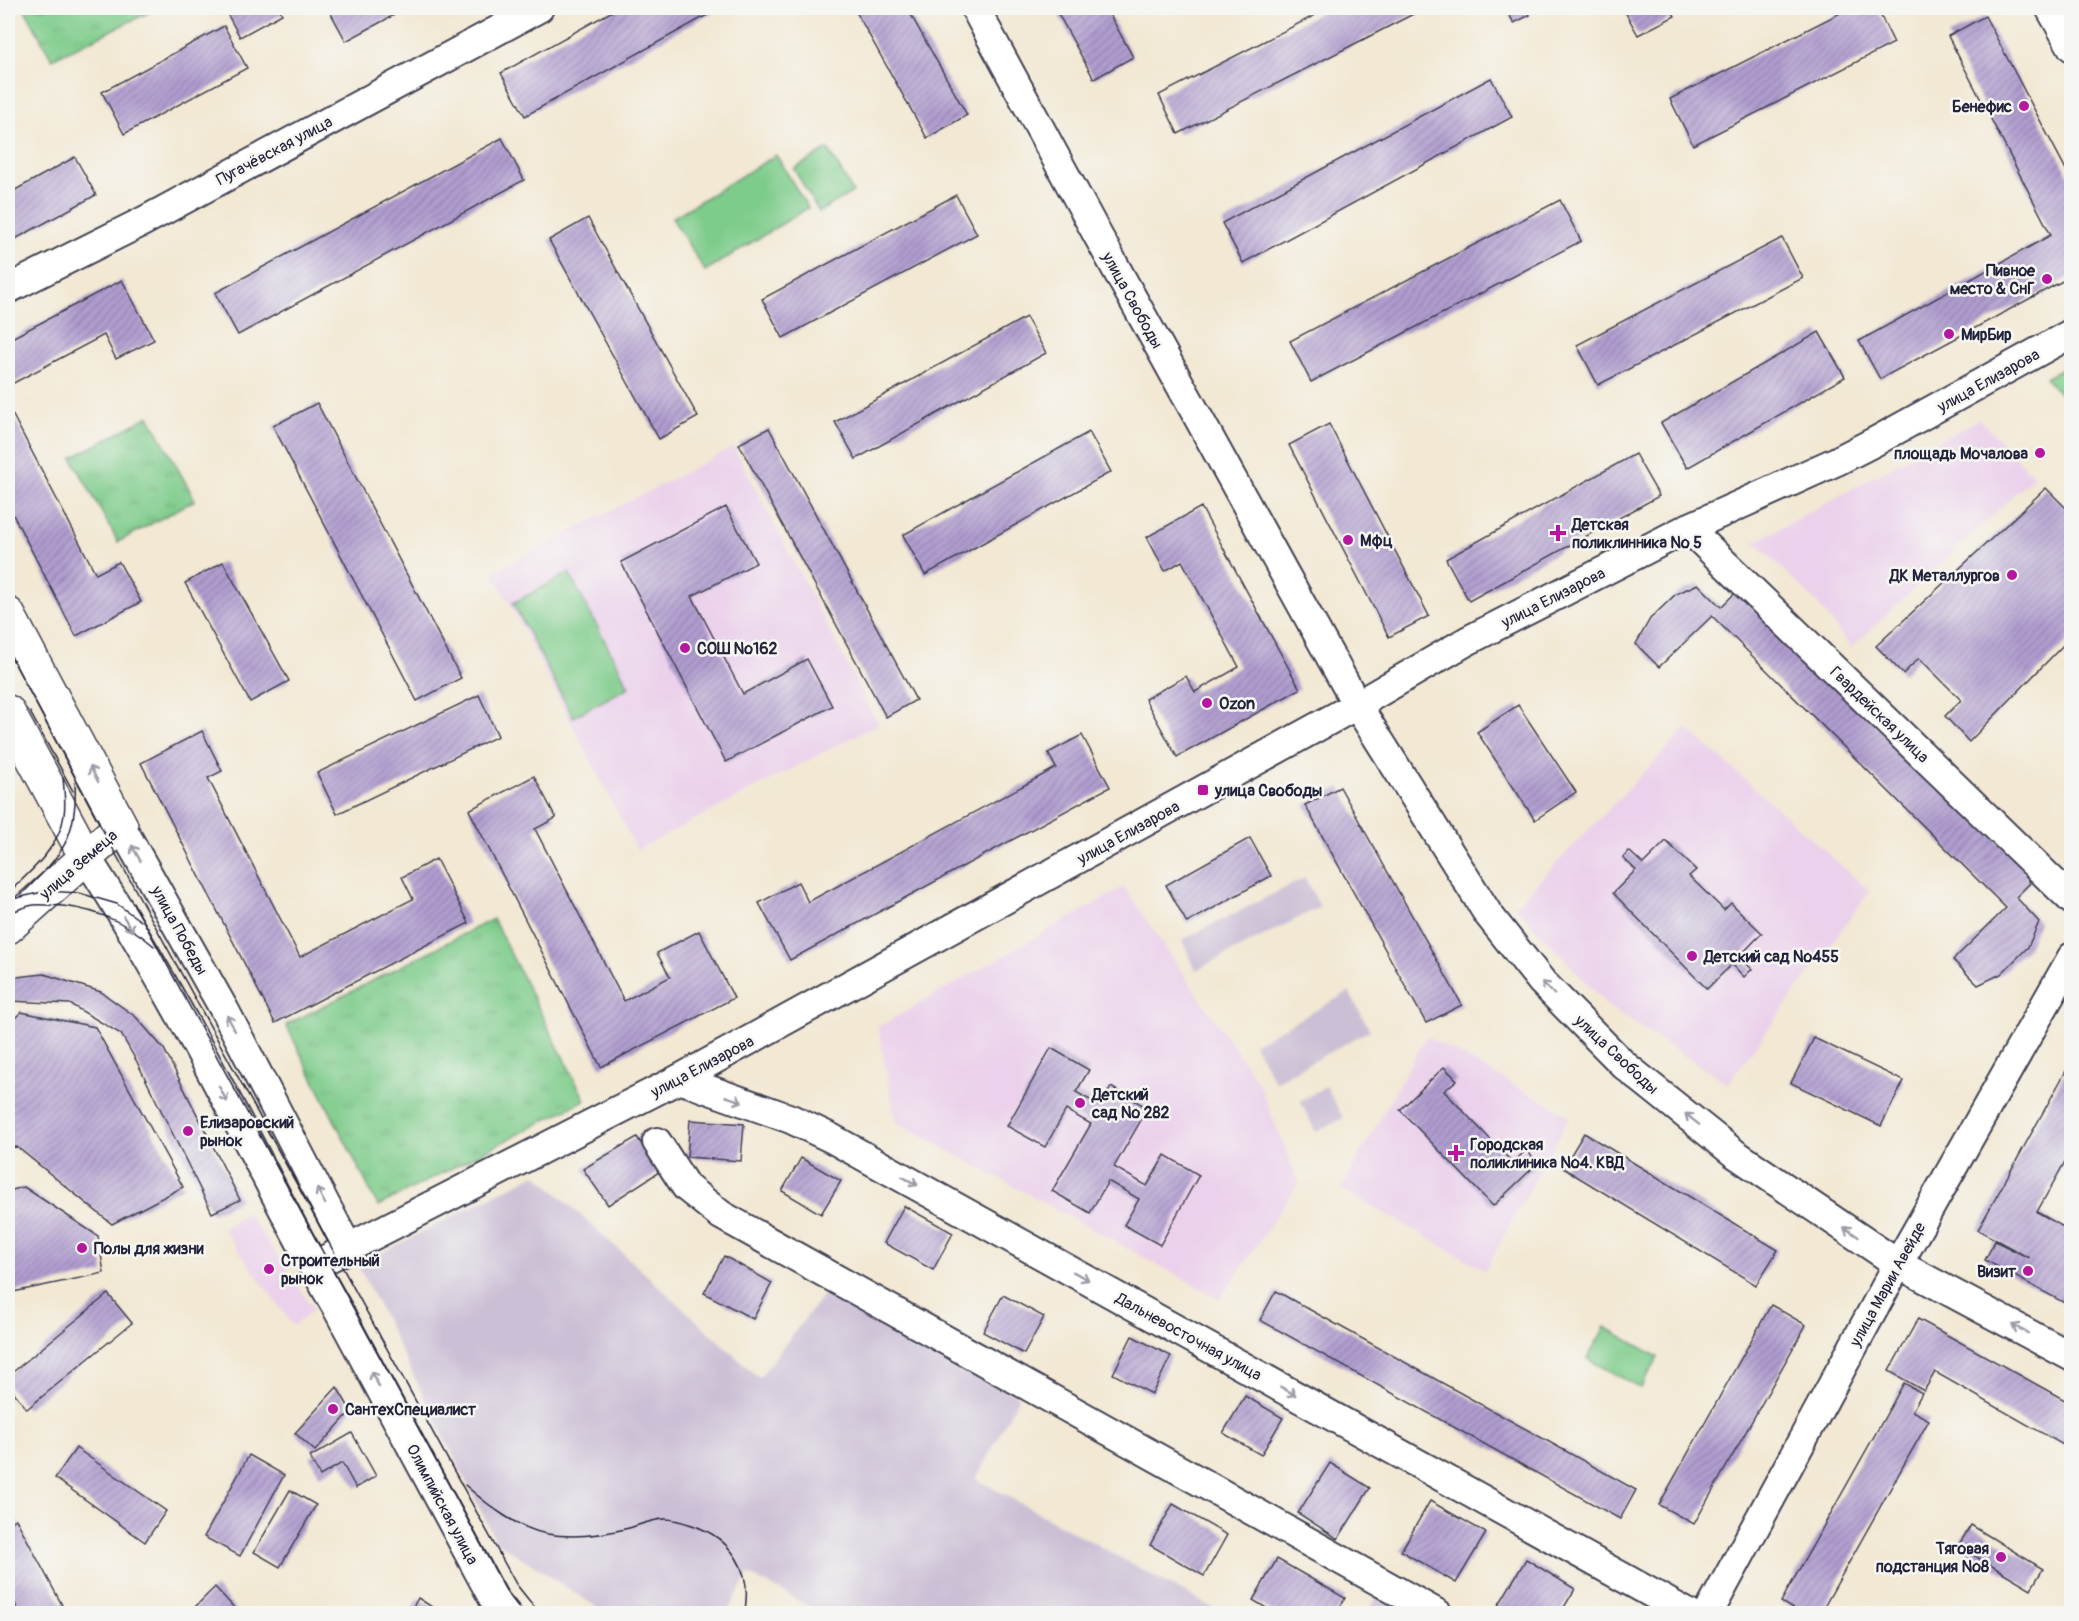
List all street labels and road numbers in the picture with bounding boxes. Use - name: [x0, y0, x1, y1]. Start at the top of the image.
- street label: Пугачёвская улица: [213, 112, 336, 190]
- street label: улица Свободы: [1097, 248, 1167, 352]
- street label: улица Елизарова: [1933, 345, 2043, 418]
- street label: улица Елизарова: [1497, 563, 1609, 633]
- street label: Гвардейская улица: [1825, 662, 1933, 767]
- street label: улица Елизарова: [1073, 797, 1183, 870]
- street label: улица Земеца: [35, 825, 122, 905]
- street label: улица Победы: [146, 882, 212, 978]
- street label: улица Свободы: [1570, 1010, 1662, 1099]
- street label: улица Елизарова: [647, 1031, 757, 1103]
- street label: улица Марии Авейде: [1845, 1219, 1930, 1351]
- street label: Дальневосточная улица: [1111, 1288, 1265, 1385]
- street label: Олимпийская улица: [402, 1441, 482, 1568]

